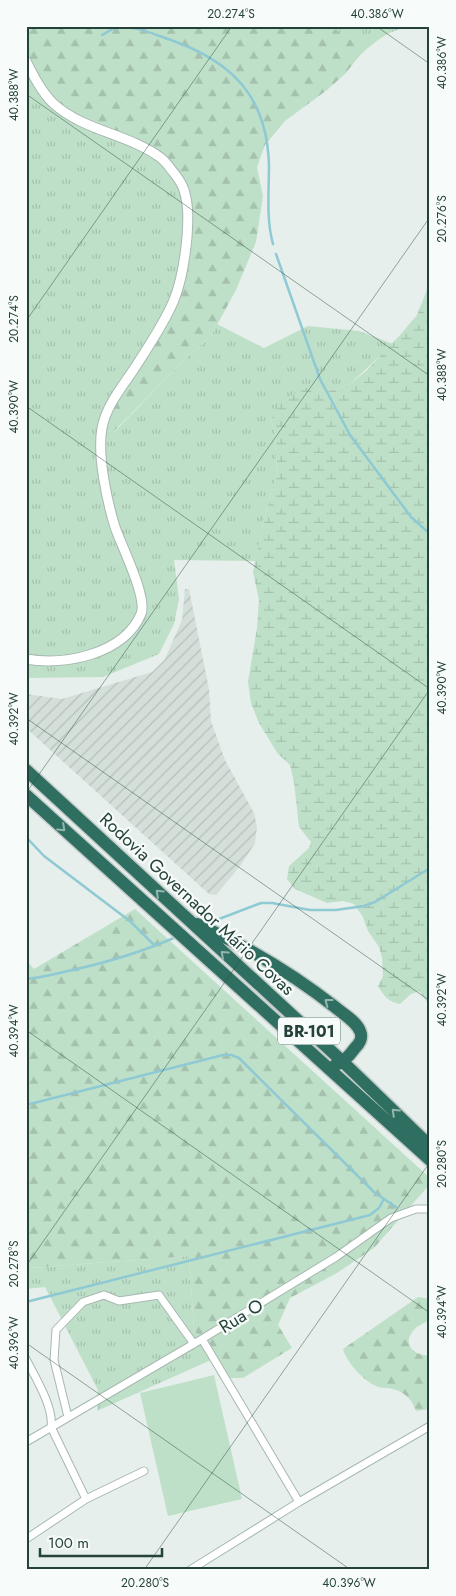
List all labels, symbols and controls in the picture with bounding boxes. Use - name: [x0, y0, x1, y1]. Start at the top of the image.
- text: 20.274°S: [207, 5, 255, 23]
- text: 40.386°W: [350, 5, 404, 23]
- text: 40.386°W: [433, 36, 451, 90]
- text: 40.388°W: [5, 69, 23, 121]
- text: 20.276°S: [433, 195, 451, 243]
- text: 20.274°S: [5, 295, 23, 343]
- text: 40.388°W: [433, 349, 451, 401]
- text: 40.390°W: [5, 380, 23, 434]
- text: 40.390°W: [433, 661, 451, 715]
- text: 40.392°W: [5, 692, 23, 746]
- street label: Rodovia Governador Mário Covas: [94, 807, 300, 1001]
- one-way arrow: [57, 822, 66, 831]
- one-way arrow: [155, 890, 164, 899]
- one-way arrow: [221, 951, 230, 960]
- text: 40.392°W: [433, 973, 451, 1027]
- one-way arrow: [324, 999, 334, 1008]
- text: 40.394°W: [5, 1004, 23, 1058]
- road number: BR-101: [278, 1018, 340, 1044]
- one-way arrow: [391, 1109, 400, 1118]
- text: 20.280°S: [433, 1140, 451, 1188]
- text: 20.278°S: [5, 1240, 23, 1288]
- text: 40.394°W: [433, 1285, 451, 1339]
- street label: Rua O: [214, 1292, 268, 1340]
- text: 40.396°W: [5, 1316, 23, 1370]
- scale bar: [40, 1526, 162, 1558]
- text: 100 m: [48, 1532, 89, 1554]
- text: 20.280°S: [121, 1574, 169, 1592]
- text: 40.396°W: [322, 1574, 376, 1592]

